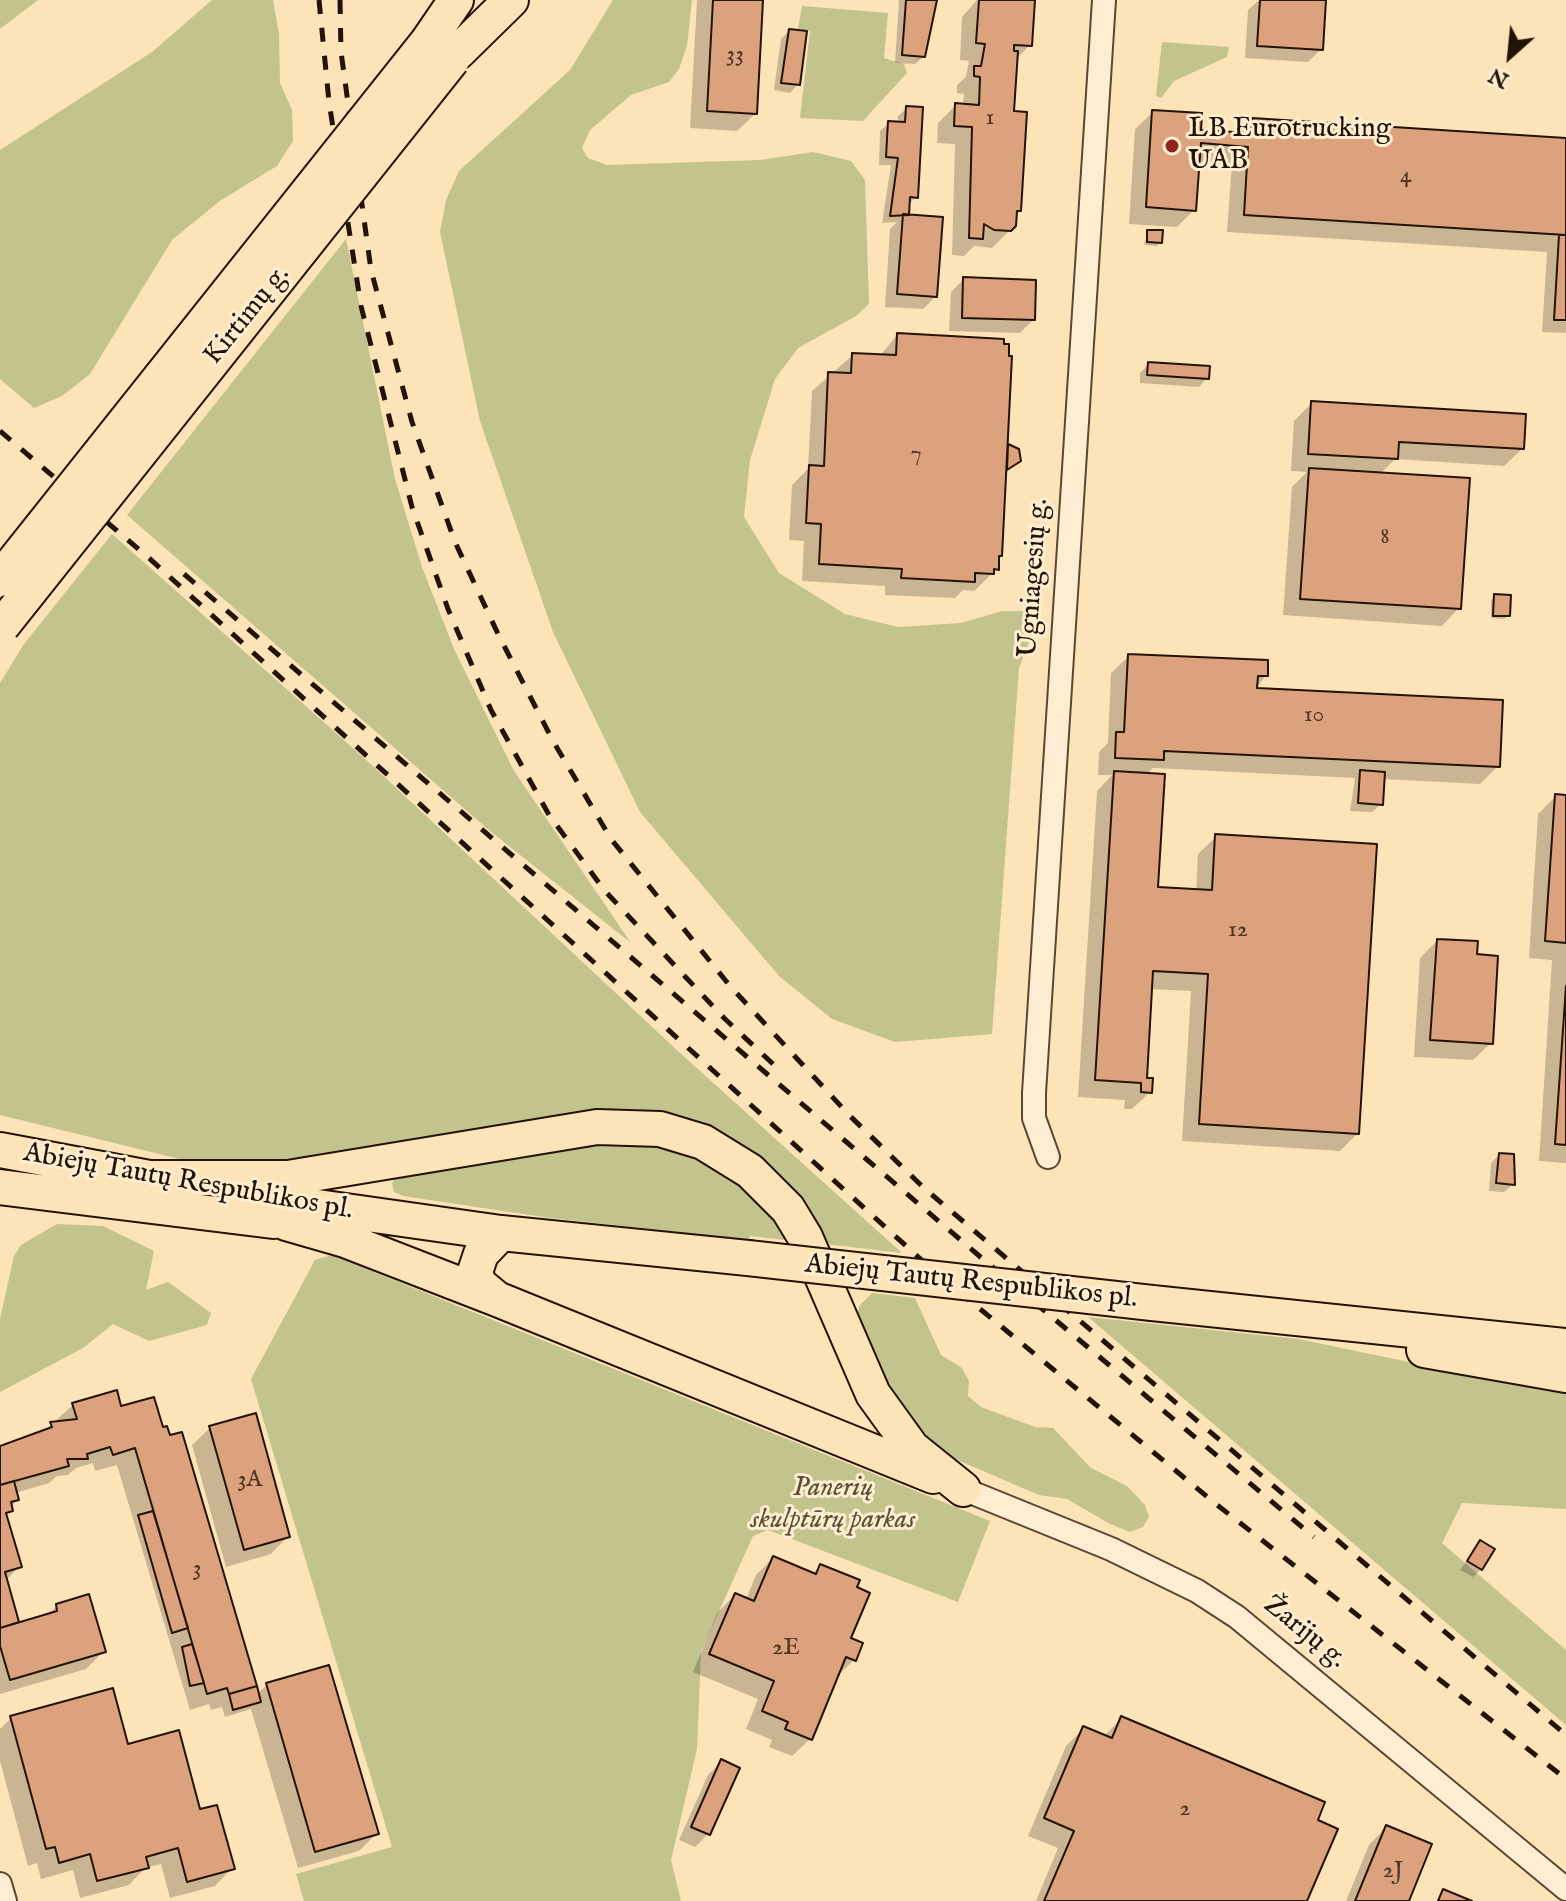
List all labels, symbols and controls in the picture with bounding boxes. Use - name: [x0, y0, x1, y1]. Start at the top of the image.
- north arrow: [1470, 16, 1550, 96]
- house number: 33: [726, 42, 744, 70]
- text: N: [1484, 61, 1514, 94]
- house number: 1: [986, 105, 994, 133]
- place label: LB Eurotrucking UAB: [1188, 113, 1391, 179]
- marker: LB Eurotrucking UAB: [1163, 137, 1181, 155]
- house number: 4: [1400, 163, 1412, 191]
- street label: Kirtimų g.: [198, 260, 298, 372]
- house number: 7: [910, 441, 922, 469]
- street label: Ugniagesių g.: [1013, 497, 1057, 659]
- house number: 8: [1380, 524, 1390, 552]
- house number: 10: [1304, 702, 1324, 730]
- house number: 12: [1228, 917, 1248, 945]
- street label: Abiejų Tautų Respublikos pl.: [20, 1137, 356, 1229]
- street label: Abiejų Tautų Respublikos pl.: [803, 1249, 1139, 1317]
- house number: 3A: [237, 1467, 263, 1495]
- park label: Panerių skulptūrų parkas: [751, 1472, 915, 1538]
- house number: 3: [193, 1556, 201, 1584]
- street label: Žarijų g.: [1255, 1589, 1353, 1677]
- house number: 2E: [772, 1635, 800, 1663]
- house number: 2: [1179, 1796, 1191, 1824]
- house number: 2J: [1382, 1858, 1404, 1886]

